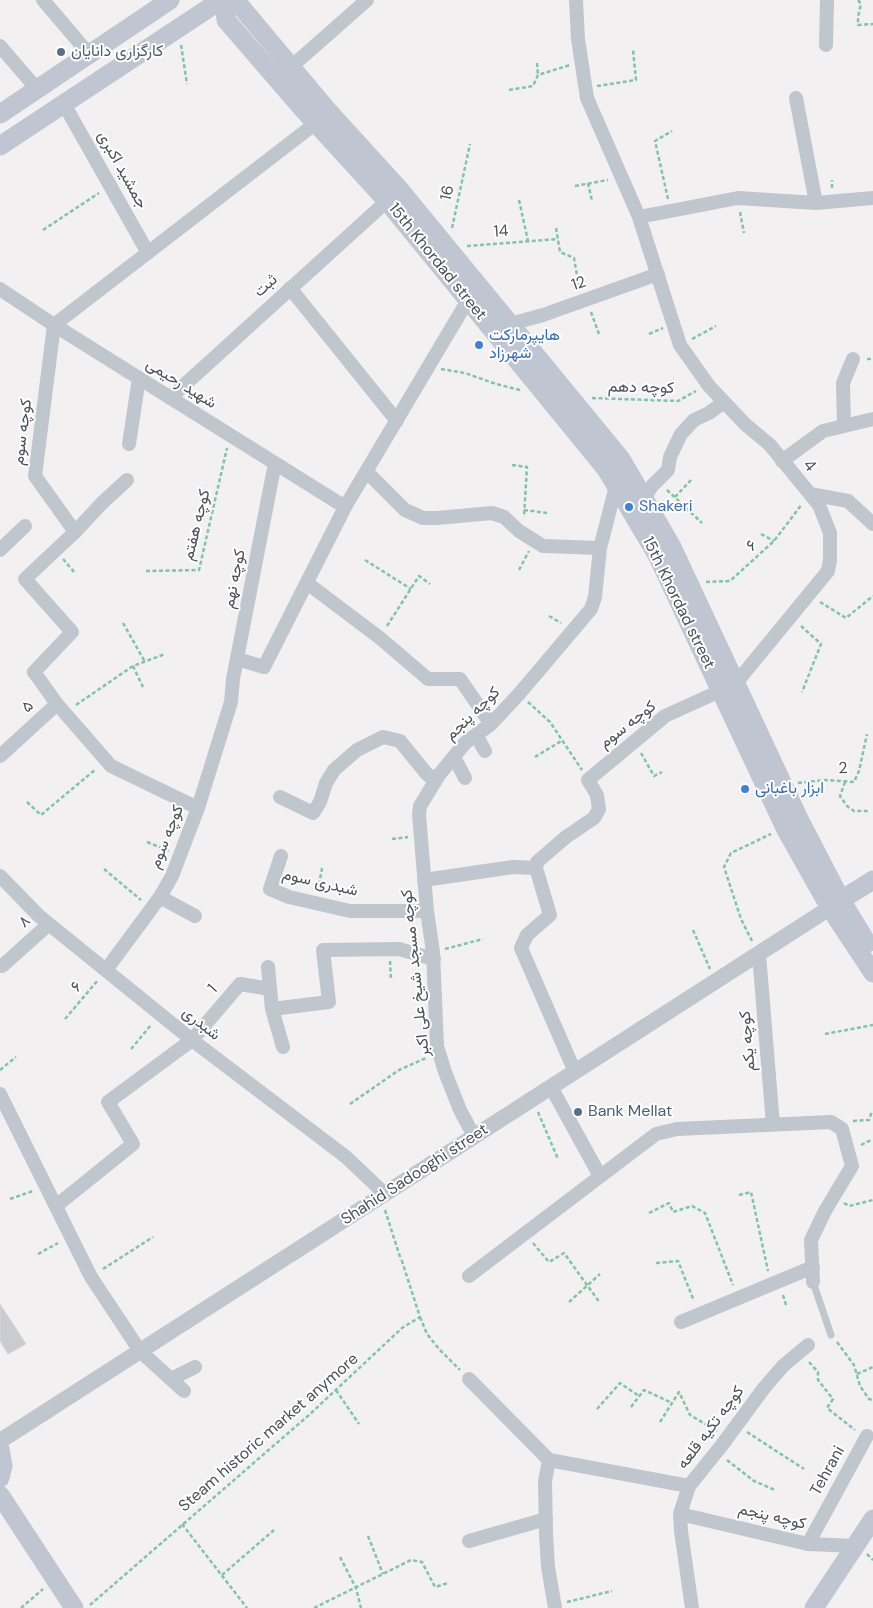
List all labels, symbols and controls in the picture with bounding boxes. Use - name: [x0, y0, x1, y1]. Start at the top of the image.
- place label: کارگزاری دانایان: [71, 42, 163, 62]
- marker: کارگزاری دانایان: [55, 46, 67, 58]
- street label: جمشید اکبری: [93, 128, 151, 212]
- street label: 16: [437, 184, 459, 202]
- street label: 15th Khordad street: [384, 200, 490, 324]
- street label: 14: [493, 222, 509, 242]
- street label: ثبت: [250, 270, 282, 302]
- street label: 12: [569, 273, 589, 295]
- place label: هایپرمارکت شهرزاد: [489, 326, 560, 364]
- marker: هایپرمارکت شهرزاد: [473, 339, 485, 351]
- street label: شهید رحیمی: [142, 355, 220, 413]
- street label: کوچه دهم: [608, 378, 674, 398]
- street label: کوچه سوم: [9, 398, 37, 466]
- street label: 4: [798, 456, 820, 476]
- street label: کوچه هفتم: [179, 488, 215, 562]
- place label: Shakeri: [639, 497, 693, 517]
- marker: Shakeri: [623, 501, 635, 513]
- street label: 15th Khordad street: [638, 534, 718, 672]
- street label: ۶: [743, 536, 761, 556]
- street label: کوچه نهم: [220, 548, 250, 610]
- street label: کوچه پنجم: [442, 683, 504, 745]
- street label: ۵: [18, 697, 38, 717]
- street label: کوچه سوم: [596, 697, 660, 753]
- street label: 2: [838, 759, 848, 779]
- place label: ابزار باغبانی: [755, 779, 824, 799]
- marker: ابزار باغبانی: [739, 783, 751, 795]
- street label: کوچه سوم: [146, 802, 188, 872]
- street label: شبدری سوم: [280, 865, 360, 901]
- street label: کوچه مسجد شیخ علی اکبر: [398, 888, 434, 1058]
- street label: ۸: [15, 912, 35, 932]
- street label: ۶: [67, 978, 87, 996]
- street label: 1: [204, 981, 222, 997]
- street label: شبدری: [178, 1003, 224, 1045]
- street label: کوچه یکم: [736, 1010, 760, 1072]
- place label: Bank Mellat: [588, 1102, 672, 1122]
- marker: Bank Mellat: [572, 1106, 584, 1118]
- street label: Shahid Sadooghi street: [338, 1120, 492, 1230]
- street label: Steam historic market anymore: [175, 1350, 363, 1516]
- street label: کوچه تکیه قلعه: [673, 1383, 749, 1473]
- street label: Tehrani: [807, 1443, 849, 1499]
- street label: کوچه پنجم: [736, 1500, 808, 1534]

